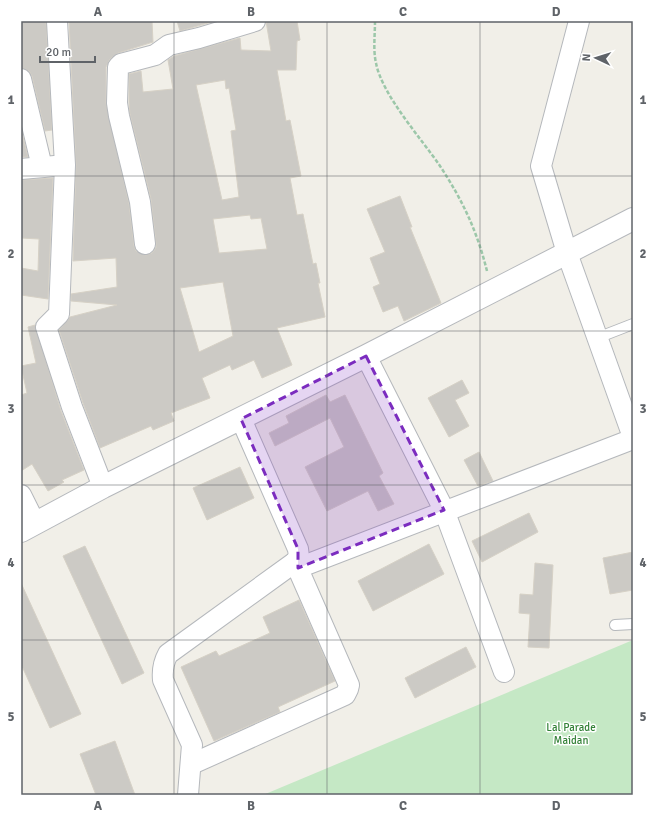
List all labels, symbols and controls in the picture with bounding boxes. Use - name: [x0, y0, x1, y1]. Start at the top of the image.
- text: A: [94, 4, 103, 20]
- text: B: [247, 4, 255, 20]
- text: C: [399, 4, 407, 20]
- text: D: [552, 4, 561, 20]
- scale bar: [40, 38, 95, 64]
- north arrow: [576, 38, 616, 78]
- text: 20 m: [46, 45, 71, 60]
- text: N: [580, 53, 593, 62]
- text: 1: [7, 92, 15, 108]
- text: 1: [639, 92, 647, 108]
- text: 2: [7, 246, 15, 262]
- text: 2: [639, 246, 647, 262]
- text: 3: [7, 401, 15, 417]
- text: 3: [639, 401, 647, 417]
- text: 4: [7, 555, 15, 571]
- text: 4: [639, 555, 647, 571]
- text: 5: [7, 709, 15, 725]
- text: 5: [639, 709, 647, 725]
- park label: Lal Parade Maidan: [546, 721, 596, 747]
- text: A: [94, 798, 103, 814]
- text: B: [247, 798, 255, 814]
- text: C: [399, 798, 407, 814]
- text: D: [552, 798, 561, 814]

